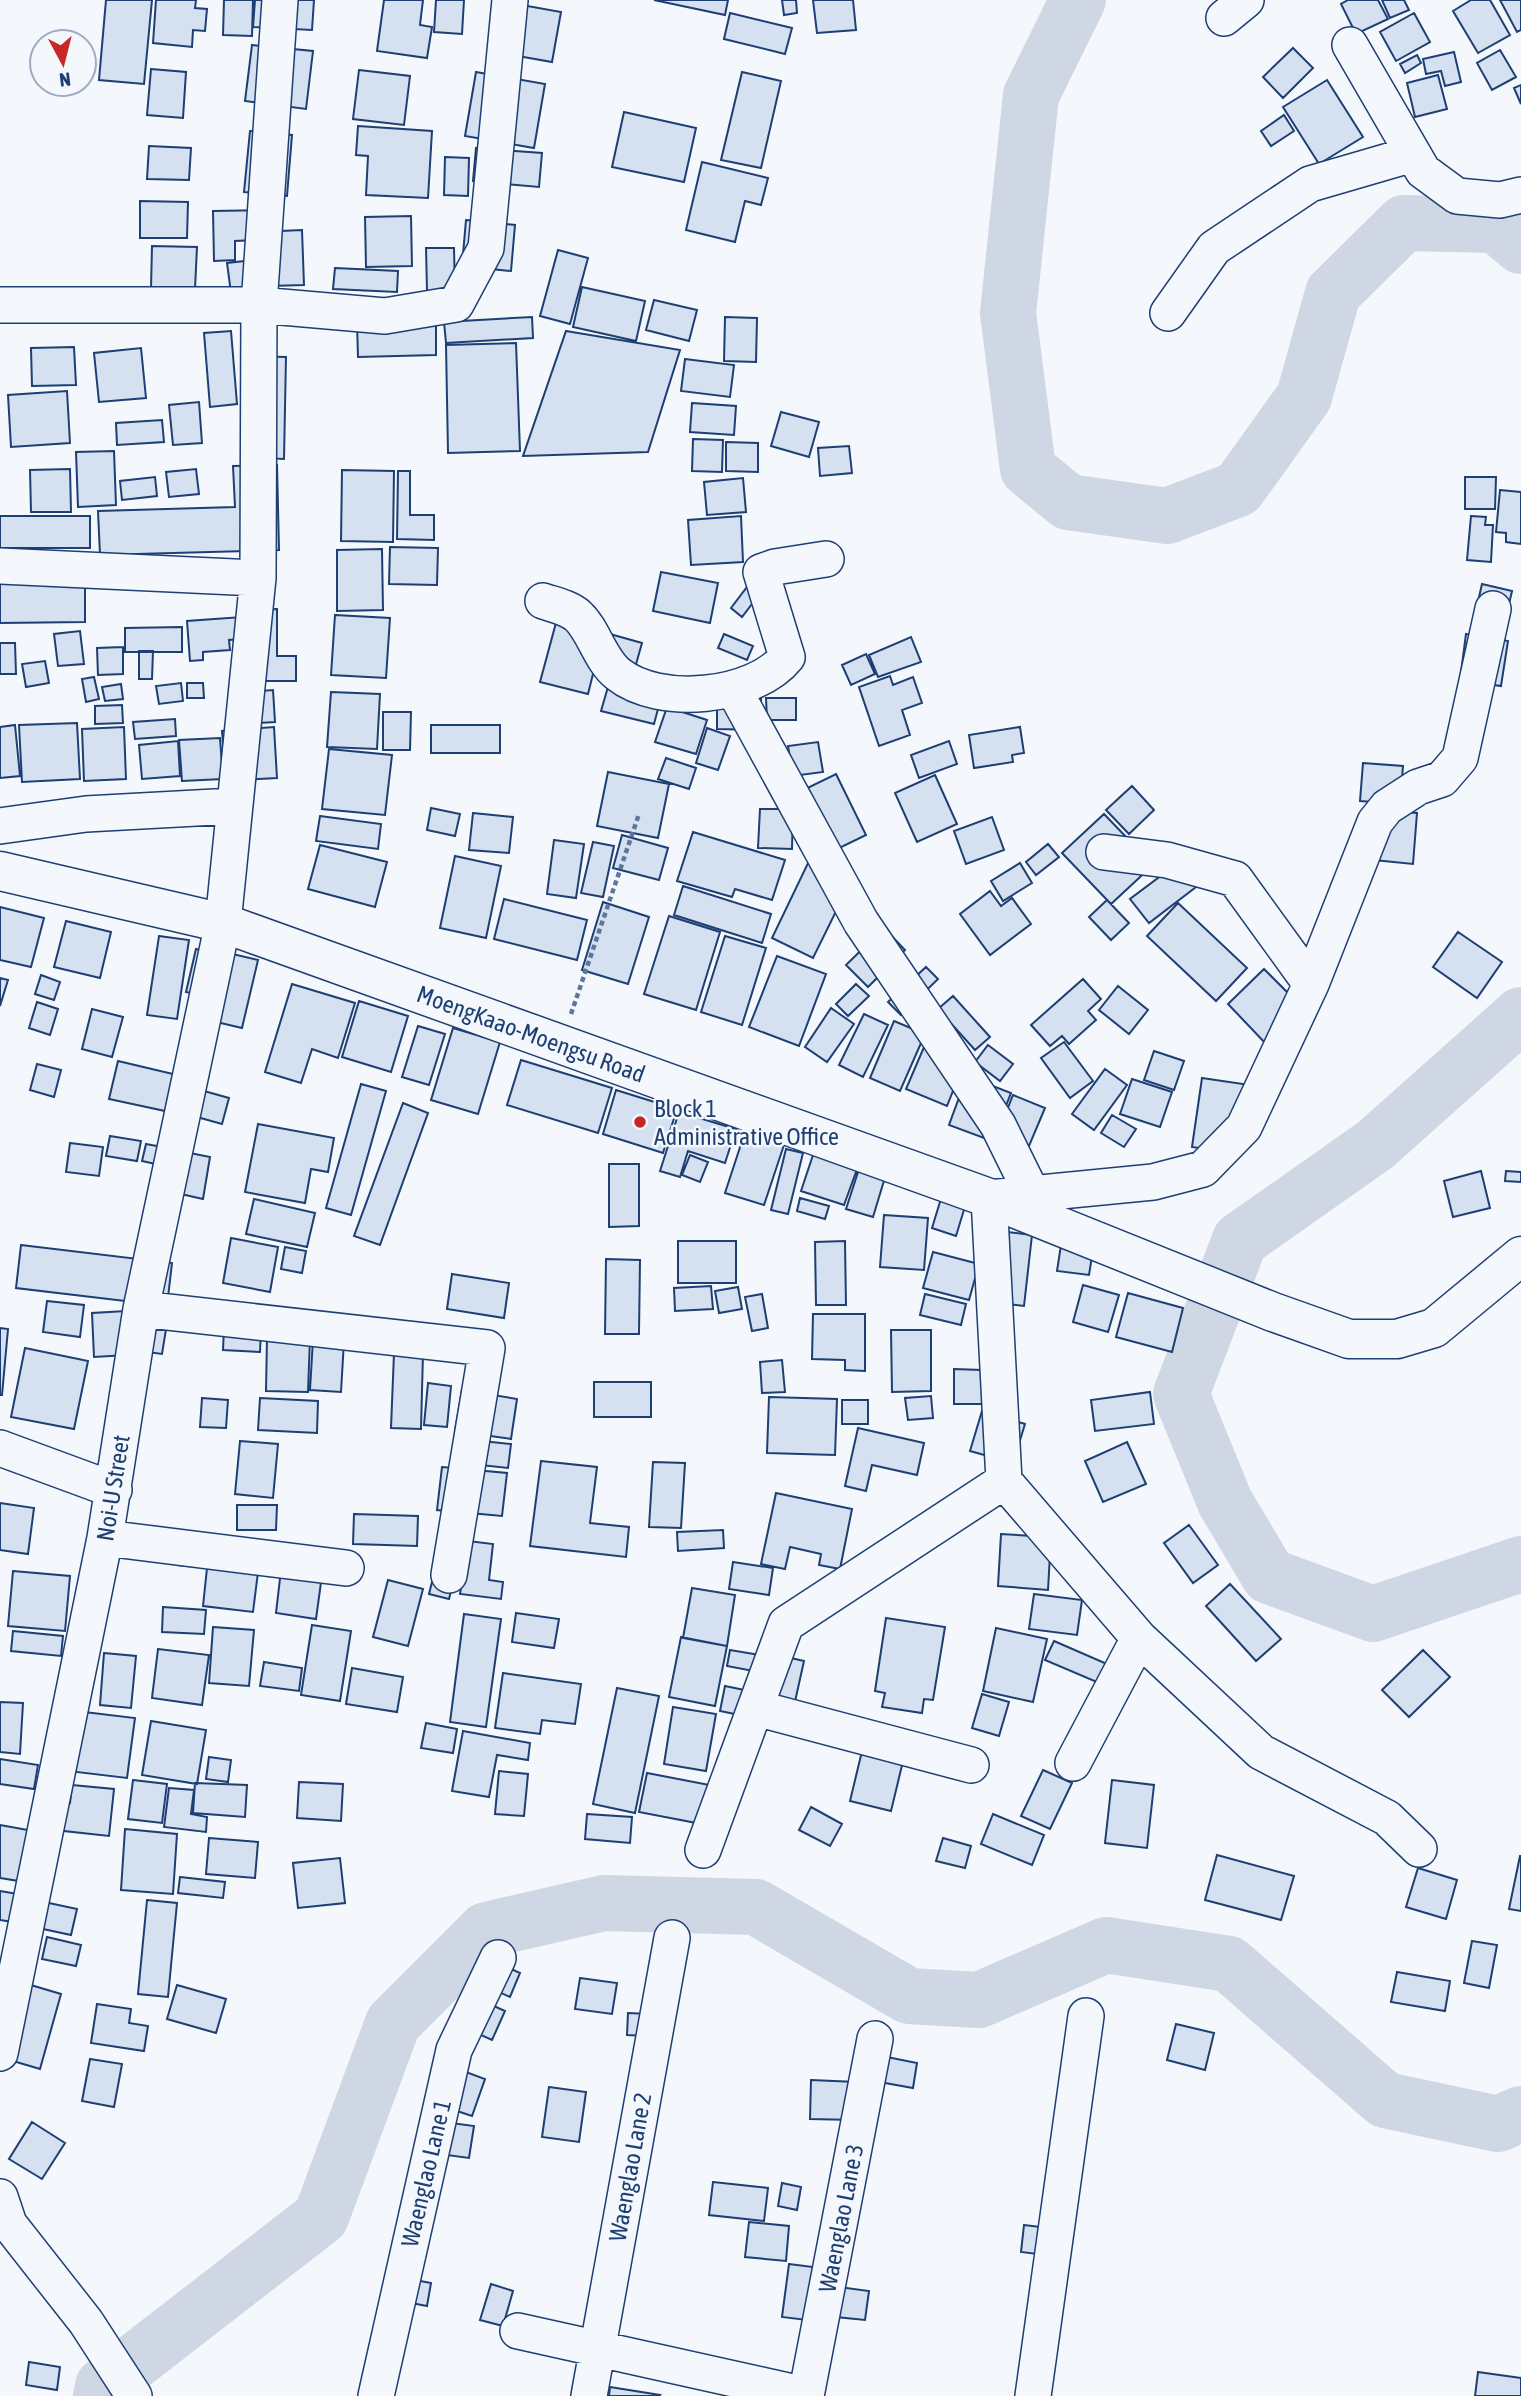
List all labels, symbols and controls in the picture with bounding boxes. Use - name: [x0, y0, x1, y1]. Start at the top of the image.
- north arrow: [28, 28, 98, 98]
- text: N: [58, 68, 72, 91]
- street label: MoengKaao-Moengsu Road: [413, 980, 649, 1088]
- place label: Block 1 Administrative Office: [654, 1095, 839, 1150]
- marker: Block 1 Administrative Office: [632, 1114, 648, 1130]
- street label: Noi-U Street: [91, 1433, 135, 1543]
- street label: Waenglao Lane 2: [604, 2091, 656, 2243]
- street label: Waenglao Lane 1: [396, 2097, 456, 2249]
- street label: Waenglao Lane 3: [813, 2142, 869, 2294]

